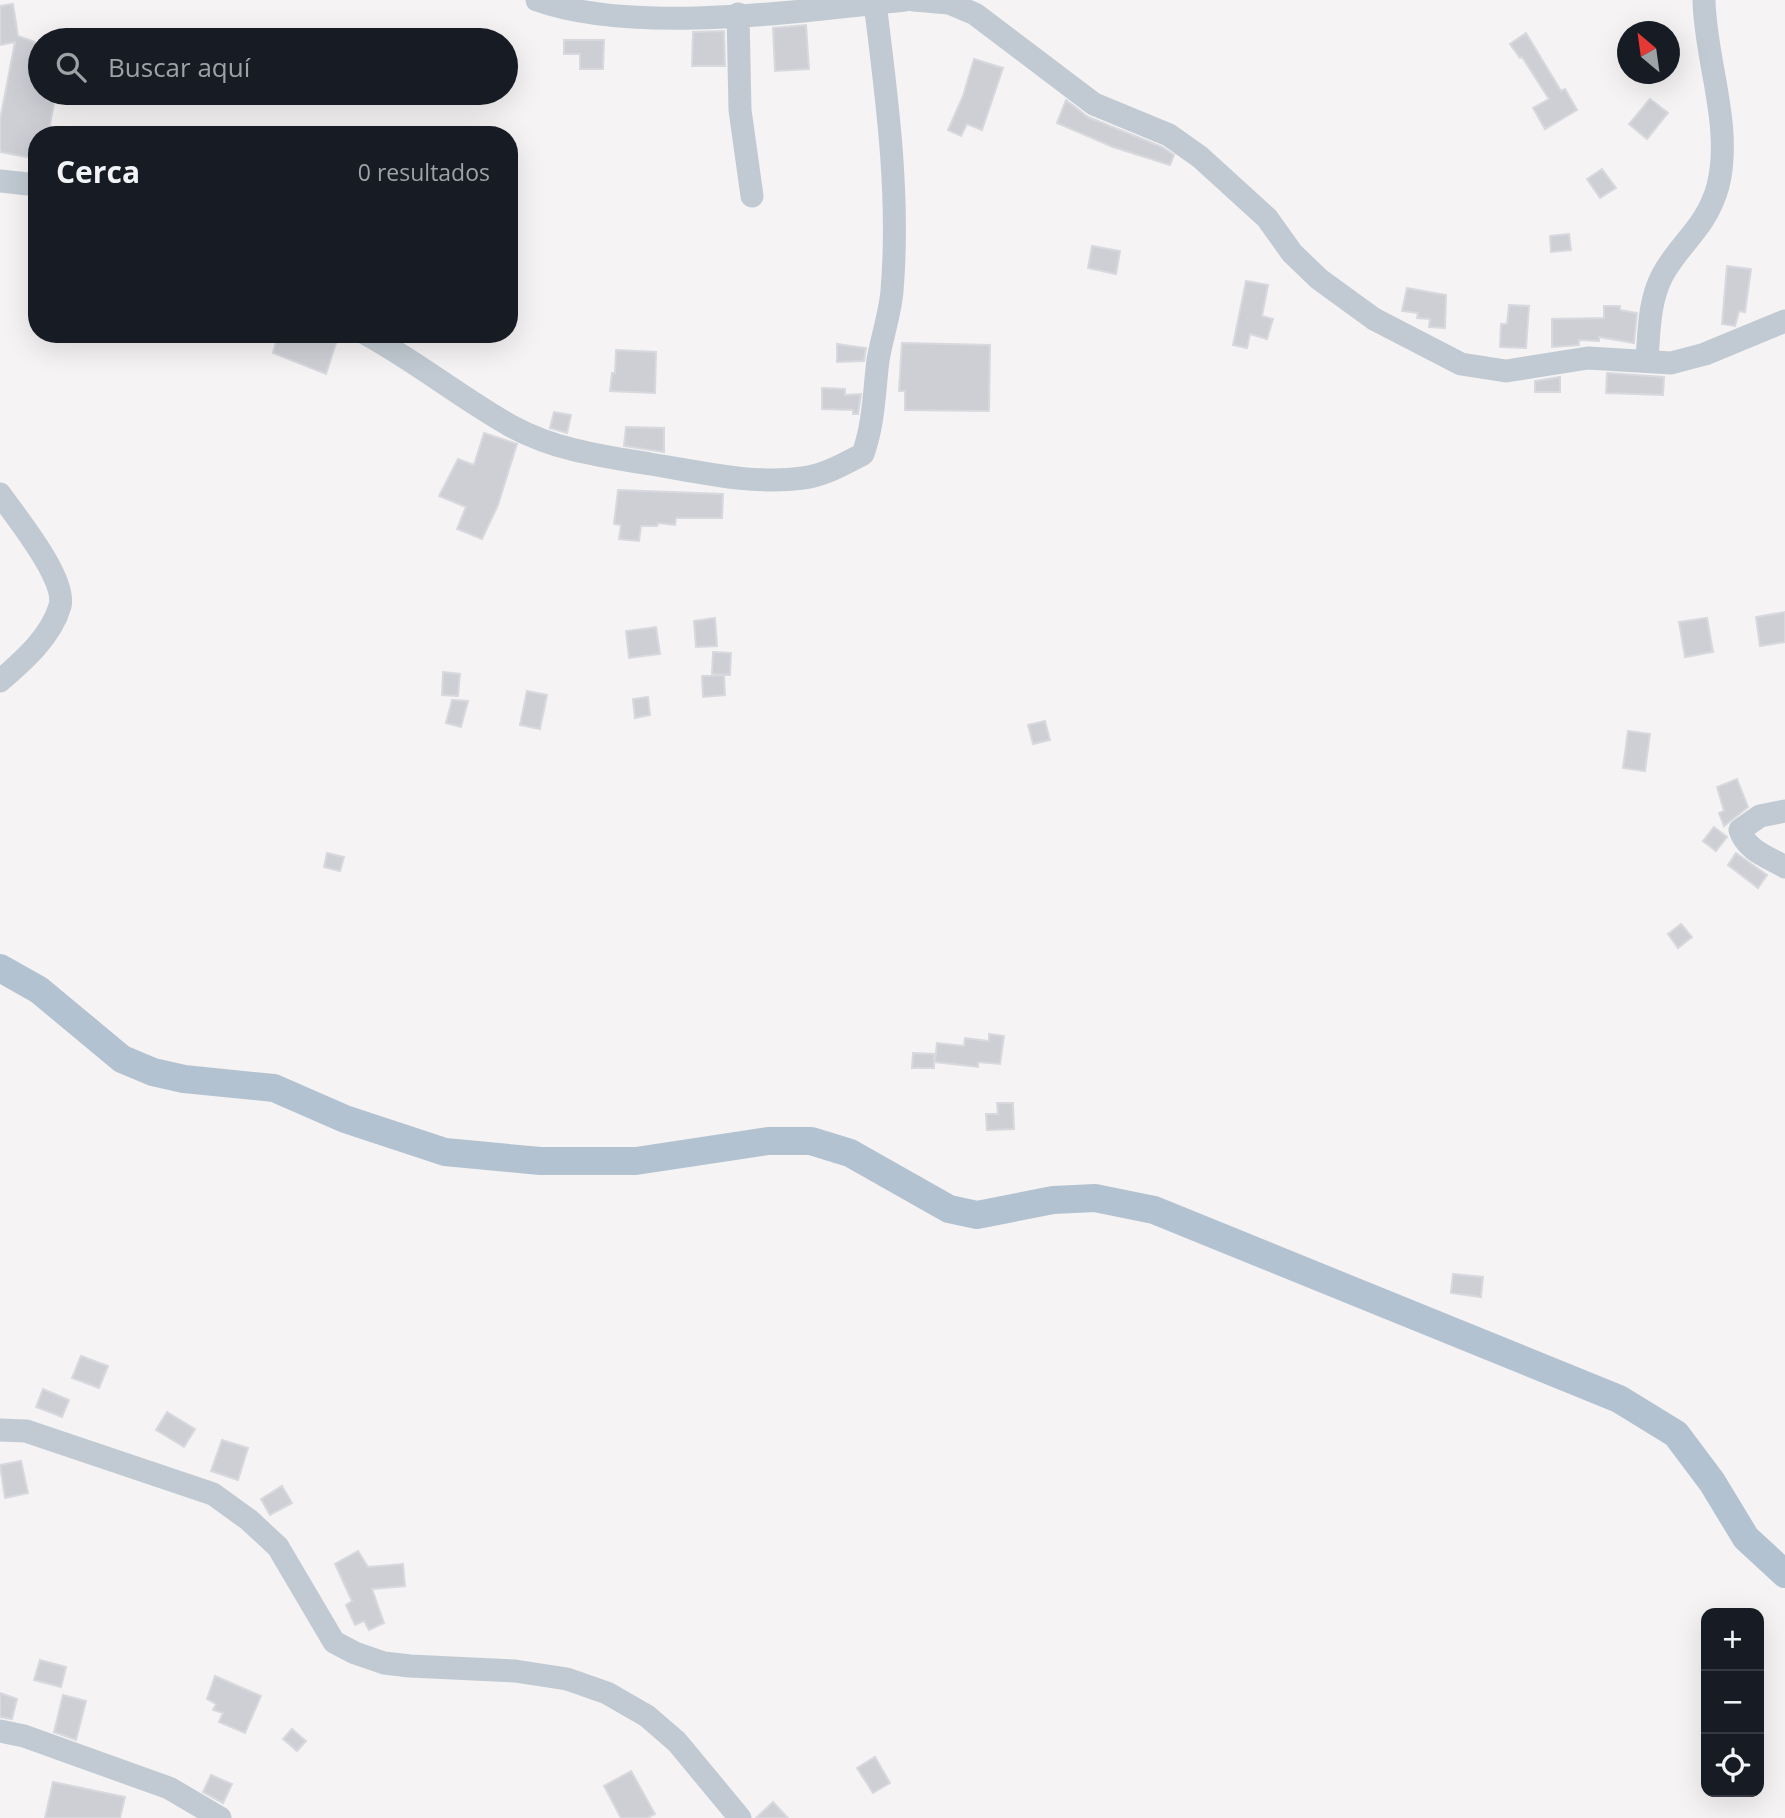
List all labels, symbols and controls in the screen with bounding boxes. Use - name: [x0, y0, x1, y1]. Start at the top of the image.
- north arrow: [1617, 21, 1680, 84]
- search box: [28, 28, 518, 105]
- icon: search: [52, 48, 90, 86]
- text: Buscar aquí: [108, 49, 250, 85]
- text: Cerca: [56, 151, 140, 192]
- text: 0 resultados: [358, 156, 490, 188]
- map controls: [1701, 1608, 1764, 1797]
- button: +: [1701, 1608, 1764, 1671]
- button: −: [1701, 1671, 1764, 1734]
- button: locate: [1701, 1734, 1764, 1797]

